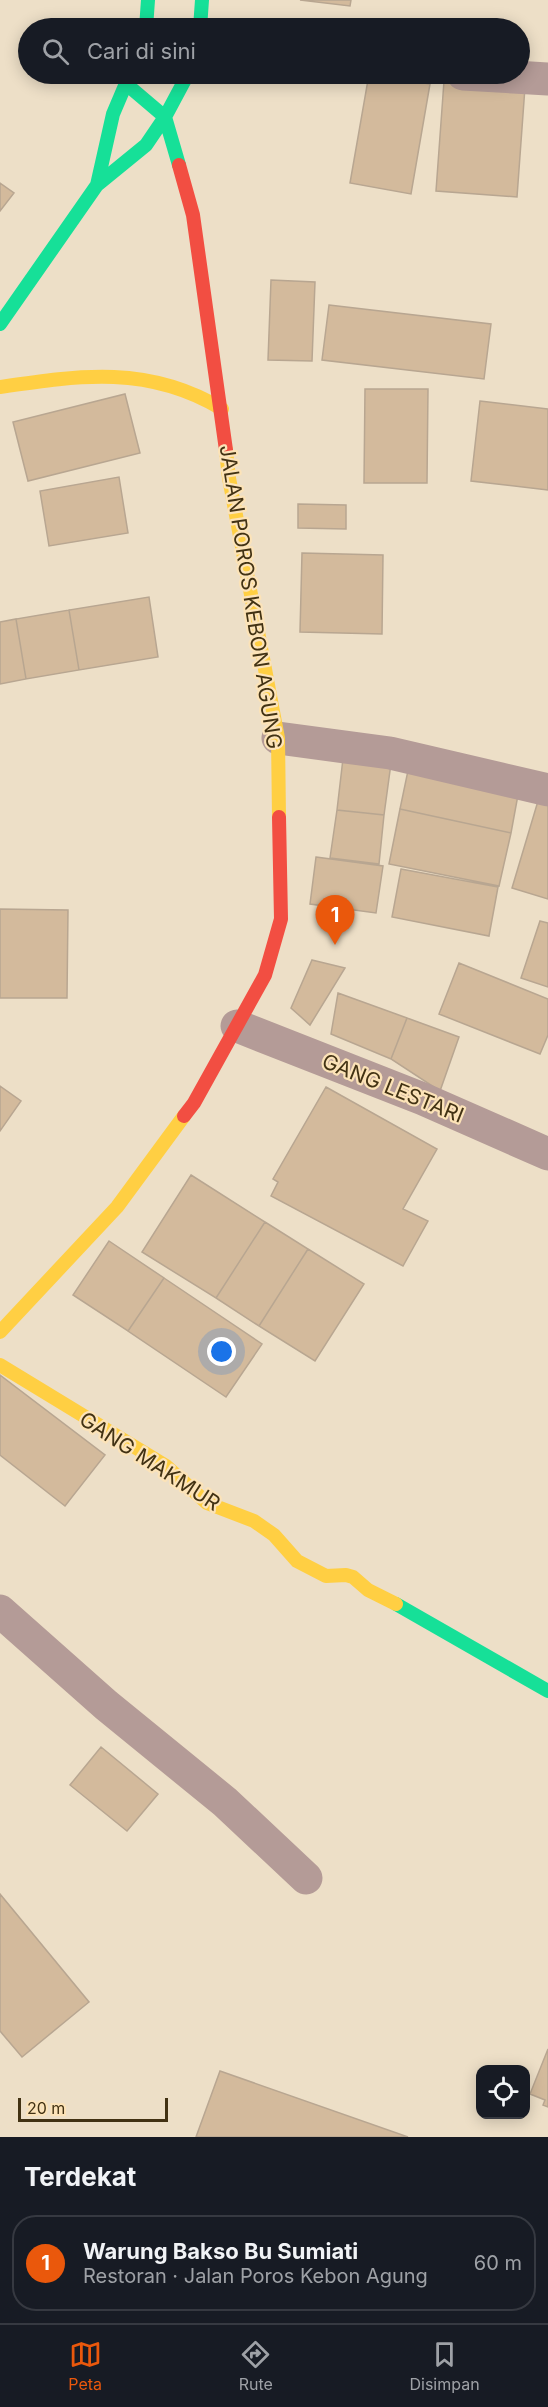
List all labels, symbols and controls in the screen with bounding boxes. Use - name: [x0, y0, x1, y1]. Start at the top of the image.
- search box: [18, 18, 530, 84]
- icon: search: [39, 35, 72, 68]
- text: Cari di sini: [87, 38, 196, 64]
- street label: JALAN POROS KEBON AGUNG: [215, 443, 287, 751]
- pin: 1: [316, 896, 354, 945]
- street label: GANG LESTARI: [319, 1048, 467, 1128]
- your location: [207, 1337, 236, 1366]
- street label: GANG MAKMUR: [75, 1406, 225, 1516]
- map controls: [476, 2065, 530, 2119]
- button: locate: [476, 2065, 530, 2119]
- scale bar: [18, 2095, 168, 2122]
- text: 20 m: [27, 2098, 65, 2118]
- text: Terdekat: [24, 2161, 136, 2192]
- text: Warung Bakso Bu Sumiati: [83, 2238, 358, 2264]
- text: 1: [41, 2251, 50, 2275]
- text: 60 m: [474, 2251, 522, 2275]
- text: Restoran · Jalan Poros Kebon Agung: [83, 2264, 428, 2288]
- tab: Peta: [68, 2338, 102, 2394]
- tab: Rute: [239, 2338, 273, 2394]
- tab: Disimpan: [410, 2338, 480, 2394]

